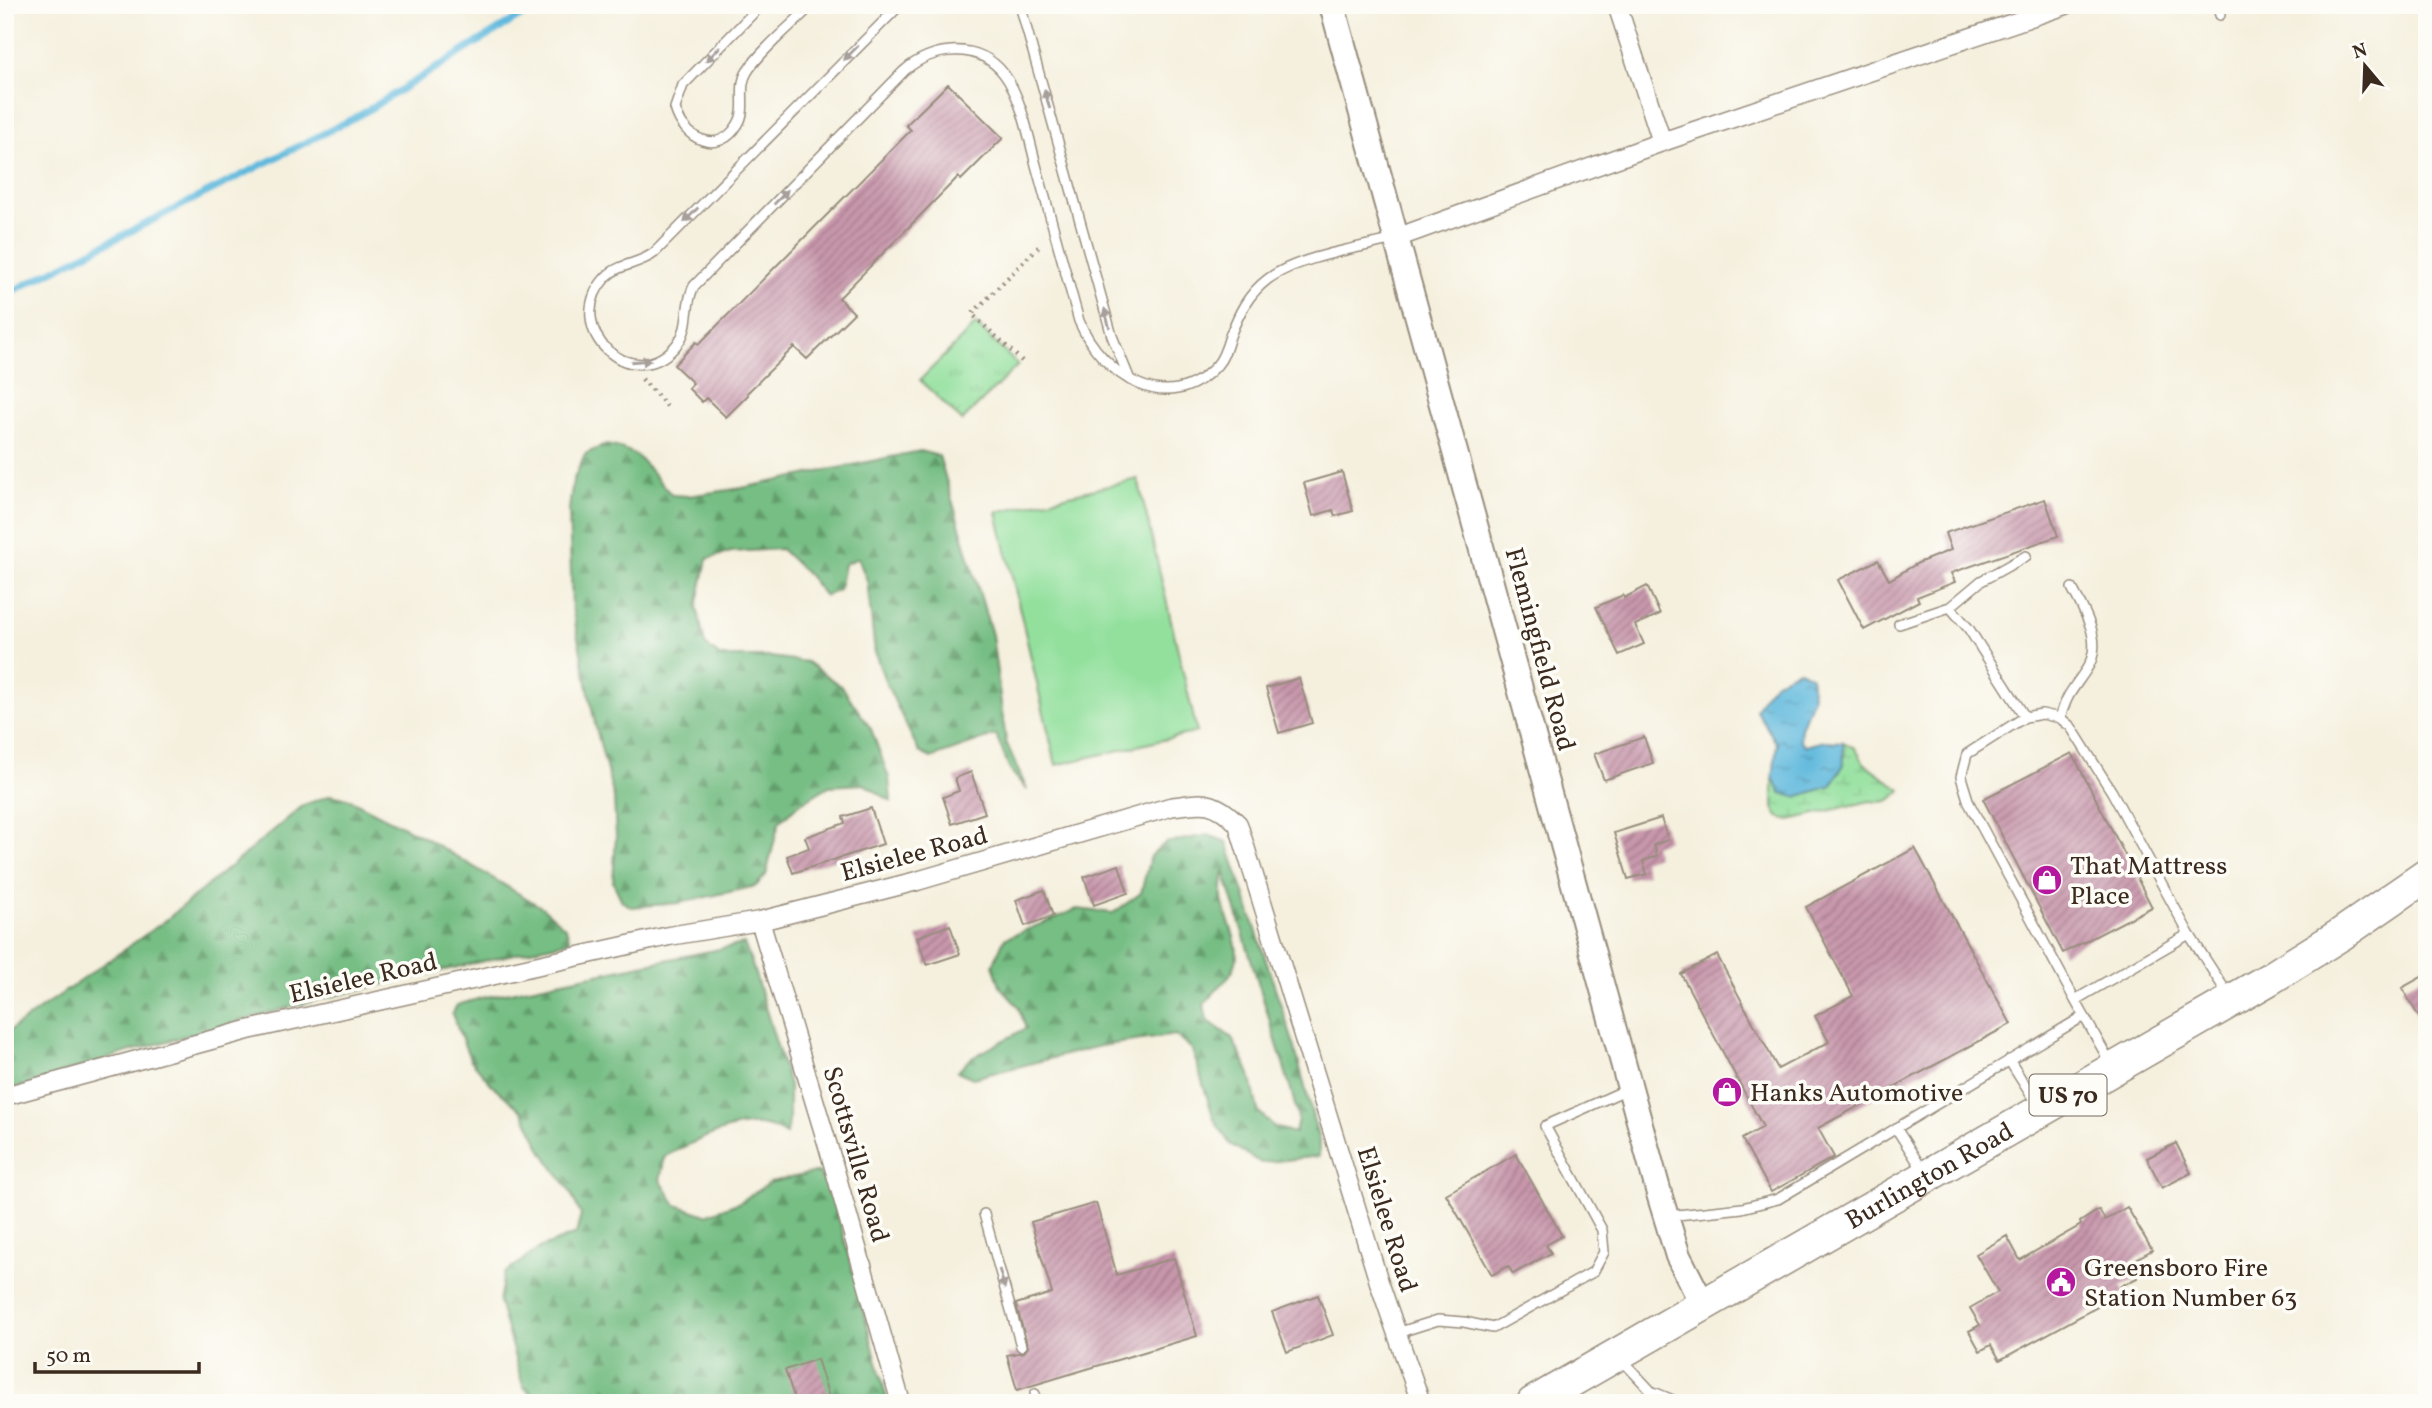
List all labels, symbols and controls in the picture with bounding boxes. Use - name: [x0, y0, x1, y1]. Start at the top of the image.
- north arrow: [2330, 32, 2400, 102]
- text: N: [2349, 37, 2371, 66]
- one-way arrow: [705, 45, 722, 61]
- one-way arrow: [843, 45, 860, 62]
- one-way arrow: [1041, 88, 1051, 109]
- one-way arrow: [773, 189, 789, 206]
- one-way arrow: [683, 207, 699, 223]
- one-way arrow: [1101, 307, 1112, 329]
- one-way arrow: [630, 355, 652, 366]
- street label: Flemingfield Road: [1495, 544, 1584, 755]
- street label: Elsielee Road: [837, 818, 992, 892]
- place label: That Mattress Place: [2070, 849, 2227, 915]
- shop icon: That Mattress Place: [2030, 863, 2064, 897]
- street label: Elsielee Road: [286, 944, 441, 1013]
- street label: Scottsville Road: [813, 1062, 897, 1247]
- road number: US 70: [2030, 1074, 2106, 1115]
- shop icon: Hanks Automotive: [1710, 1075, 1744, 1109]
- place label: Hanks Automotive: [1750, 1076, 1963, 1112]
- street label: Burlington Road: [1839, 1114, 2021, 1239]
- street label: Elsielee Road: [1347, 1142, 1425, 1297]
- place label: Greensboro Fire Station Number 63: [2084, 1251, 2297, 1317]
- public building icon: Greensboro Fire Station Number 63: [2044, 1265, 2078, 1299]
- one-way arrow: [998, 1269, 1008, 1290]
- scale bar: [35, 1331, 200, 1375]
- text: 50 m: [46, 1342, 91, 1371]

